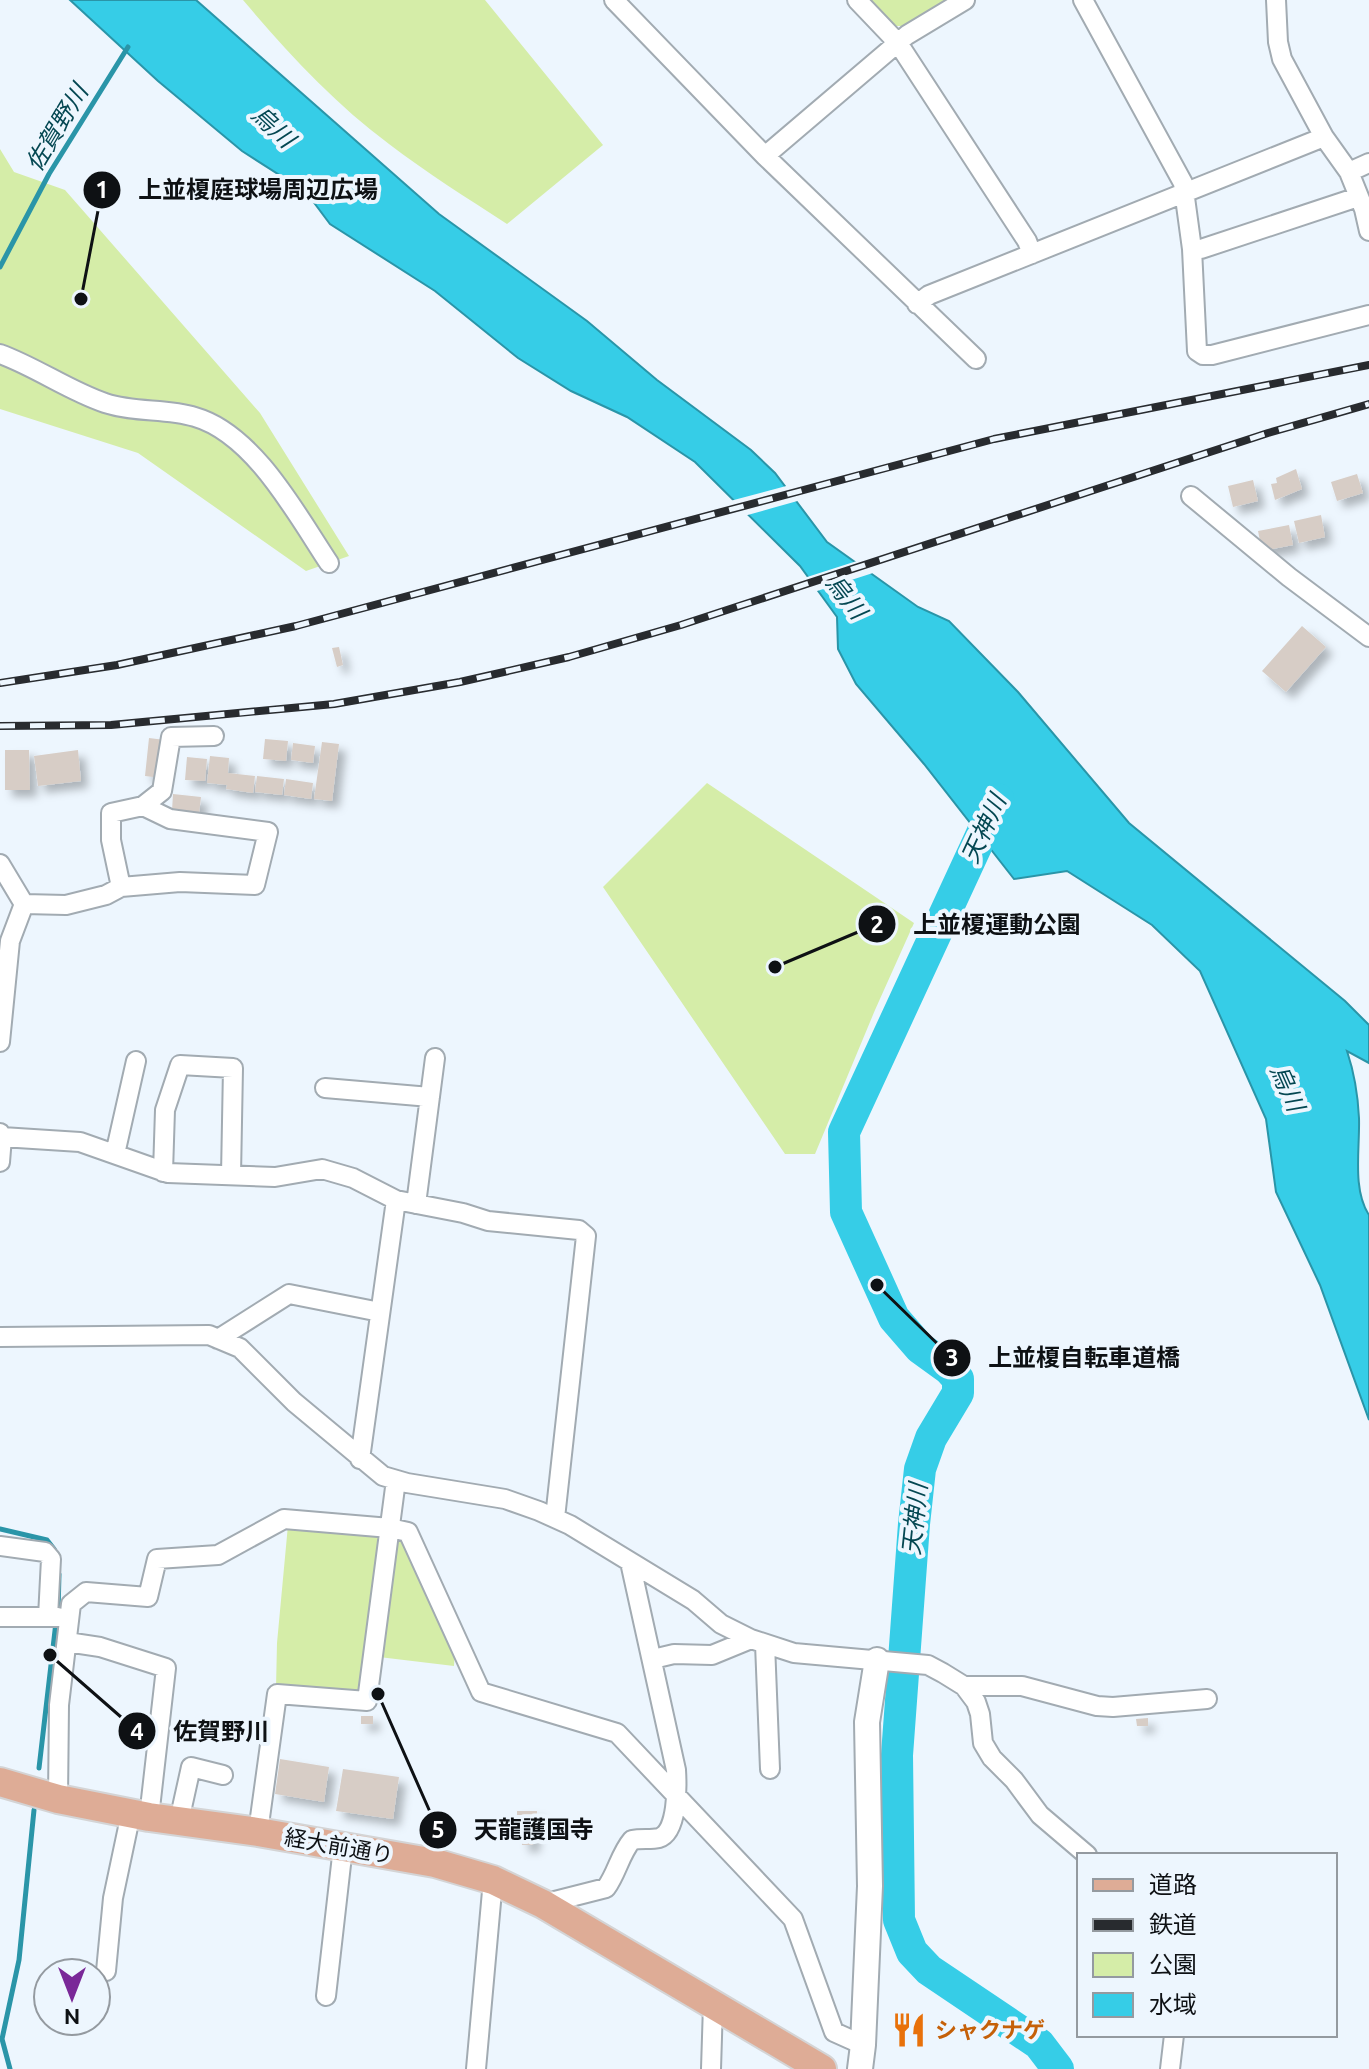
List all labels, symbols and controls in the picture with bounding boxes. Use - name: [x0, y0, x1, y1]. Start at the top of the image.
- water label: 佐賀野川: [20, 77, 94, 176]
- water label: 烏川: [247, 100, 302, 155]
- callout: 上並榎庭球場周辺広場: [82, 166, 394, 214]
- text: 1: [95, 176, 109, 203]
- text: 上並榎庭球場周辺広場: [138, 176, 378, 203]
- water label: 烏川: [821, 569, 874, 626]
- water label: 天神川: [956, 788, 1012, 867]
- callout: 上並榎運動公園: [857, 900, 1097, 948]
- text: 2: [870, 911, 884, 938]
- text: 上並榎運動公園: [913, 911, 1081, 938]
- water label: 烏川: [1265, 1060, 1311, 1118]
- callout: 上並榎自転車道橋: [932, 1334, 1196, 1382]
- text: 3: [945, 1344, 959, 1371]
- text: 上並榎自転車道橋: [988, 1344, 1180, 1371]
- water label: 天神川: [897, 1479, 932, 1556]
- callout: 佐賀野川: [117, 1707, 285, 1755]
- text: 4: [130, 1718, 144, 1745]
- text: 佐賀野川: [173, 1718, 269, 1745]
- callout: 天龍護国寺: [418, 1806, 610, 1854]
- text: 5: [431, 1816, 445, 1843]
- text: 天龍護国寺: [474, 1816, 594, 1843]
- street label: 経大前通り: [283, 1824, 395, 1867]
- legend: [1077, 1853, 1337, 2037]
- text: 道路: [1149, 1871, 1197, 1898]
- text: 鉄道: [1149, 1911, 1197, 1938]
- text: 公園: [1149, 1951, 1197, 1978]
- north arrow: [32, 1957, 112, 2037]
- text: 水域: [1149, 1991, 1197, 2018]
- text: N: [64, 2005, 80, 2030]
- restaurant icon: シャクナゲ: [890, 2011, 928, 2049]
- place label: シャクナゲ: [935, 2017, 1045, 2042]

